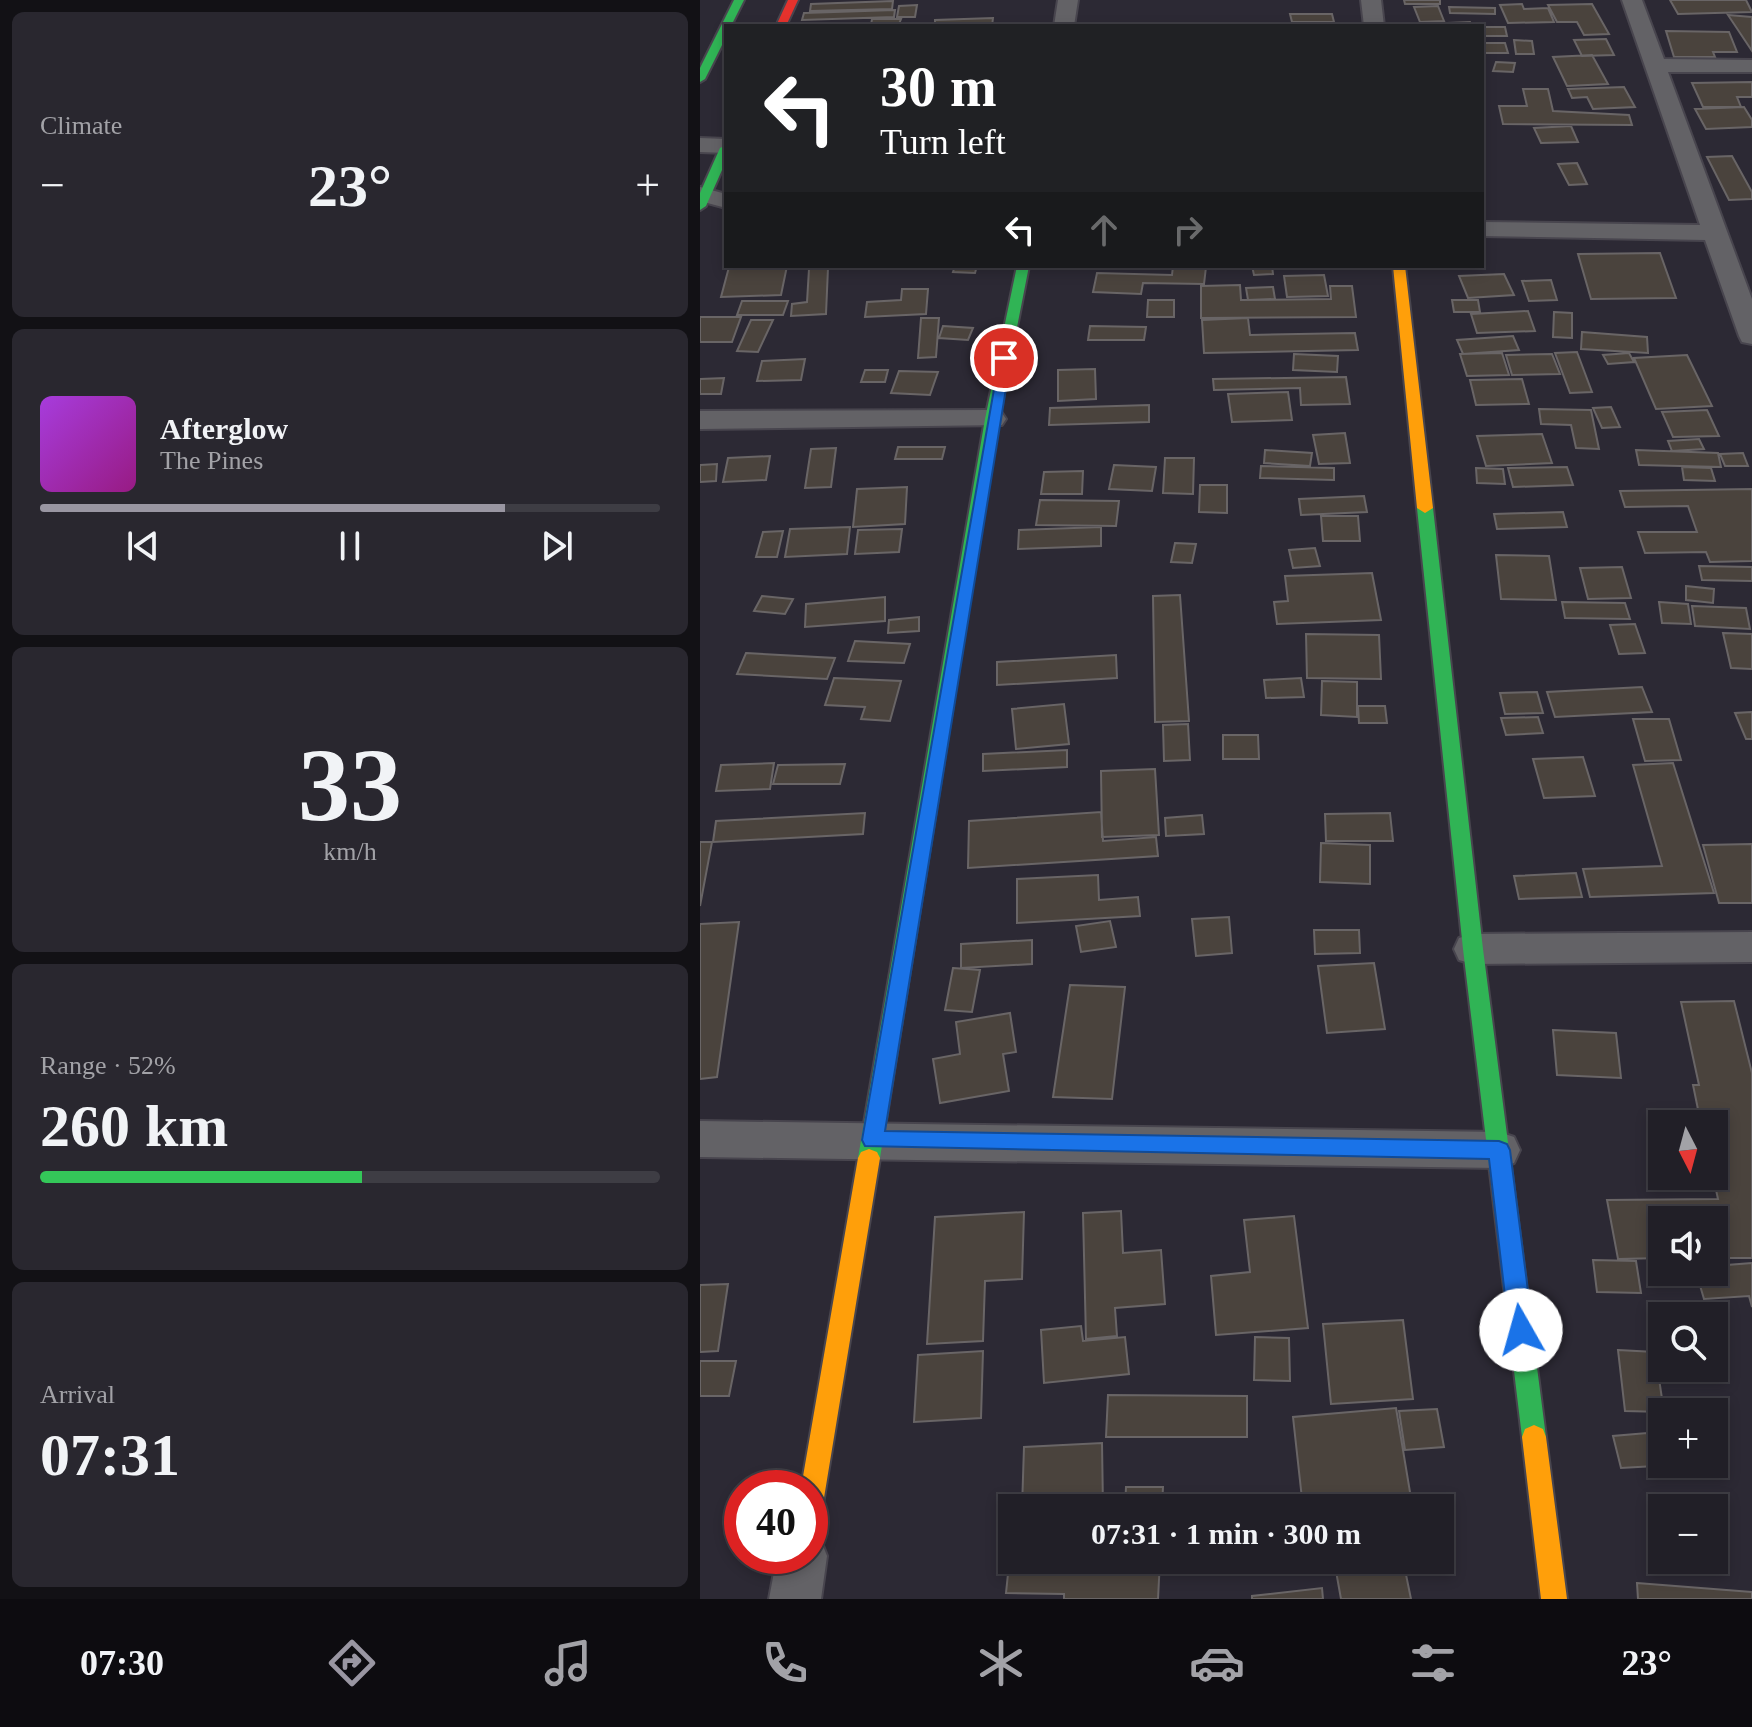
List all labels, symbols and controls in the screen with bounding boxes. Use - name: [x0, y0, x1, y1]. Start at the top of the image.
- icon: left: [748, 56, 852, 160]
- text: 30 m: [880, 56, 997, 118]
- text: Climate: [40, 111, 122, 140]
- text: Turn left: [880, 122, 1006, 162]
- text: 23°: [308, 153, 392, 219]
- text: −: [40, 161, 65, 210]
- text: +: [635, 161, 660, 210]
- icon: left: [998, 208, 1042, 252]
- icon: ahead: [1082, 208, 1126, 252]
- icon: right: [1166, 208, 1210, 252]
- pin: [970, 324, 1038, 392]
- icon: arrive: [982, 336, 1026, 380]
- text: Afterglow: [160, 412, 288, 445]
- text: The Pines: [160, 446, 263, 475]
- icon: previous: [121, 524, 165, 568]
- icon: pause: [328, 524, 372, 568]
- icon: next: [535, 524, 579, 568]
- text: 33: [298, 727, 402, 842]
- text: km/h: [323, 837, 377, 866]
- text: Range · 52%: [40, 1051, 176, 1080]
- text: 260 km: [40, 1093, 228, 1159]
- north arrow: [1648, 1110, 1728, 1190]
- map controls: [1648, 1110, 1728, 1574]
- button: sound: [1648, 1206, 1728, 1286]
- position arrow: [1479, 1288, 1563, 1372]
- button: search: [1648, 1302, 1728, 1382]
- text: Arrival: [40, 1380, 115, 1409]
- button: +: [1648, 1398, 1728, 1478]
- text: 07:31: [40, 1422, 180, 1488]
- speed limit sign: 40: [724, 1470, 828, 1574]
- button: −: [1648, 1494, 1728, 1574]
- text: 07:31 · 1 min · 300 m: [1091, 1517, 1361, 1550]
- icon: directions: [324, 1635, 380, 1691]
- icon: music: [540, 1635, 596, 1691]
- icon: phone: [757, 1635, 813, 1691]
- icon: climate: [973, 1635, 1029, 1691]
- icon: car: [1189, 1635, 1245, 1691]
- icon: filters: [1405, 1635, 1461, 1691]
- text: 07:30: [80, 1643, 164, 1683]
- text: 23°: [1621, 1643, 1672, 1683]

